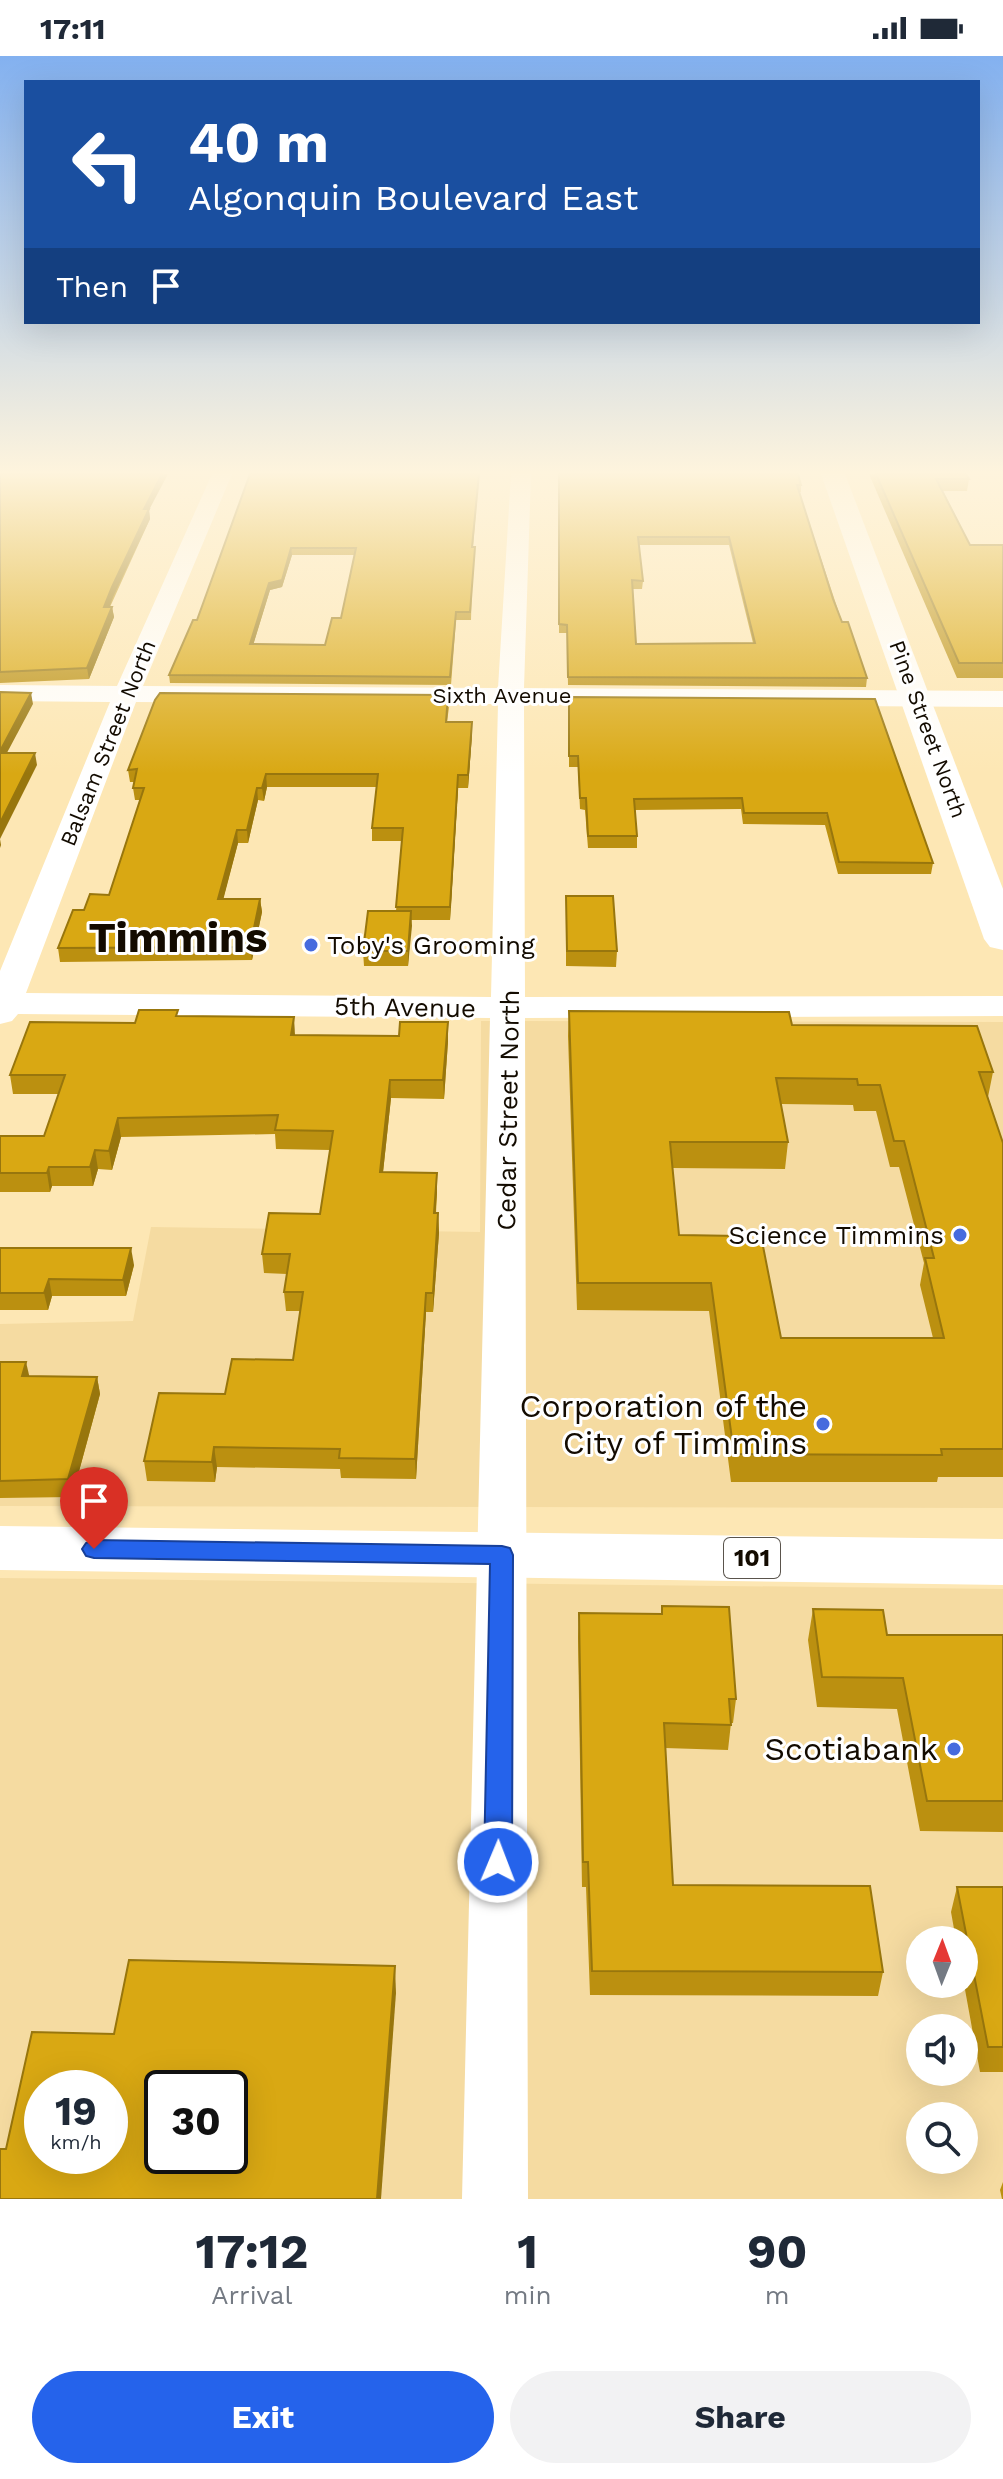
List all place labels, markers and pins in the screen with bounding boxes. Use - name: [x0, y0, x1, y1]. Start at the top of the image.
- place label: Toby's Grooming: [327, 930, 535, 960]
- marker: Toby's Grooming: [302, 936, 320, 954]
- place label: Science Timmins: [729, 1220, 944, 1250]
- marker: Science Timmins: [951, 1226, 969, 1244]
- place label: Corporation of the City of Timmins: [519, 1387, 807, 1462]
- marker: Corporation of the City of Timmins: [814, 1415, 832, 1433]
- pin: [60, 1467, 128, 1549]
- place label: Scotiabank: [764, 1730, 938, 1768]
- marker: Scotiabank: [945, 1740, 963, 1758]

